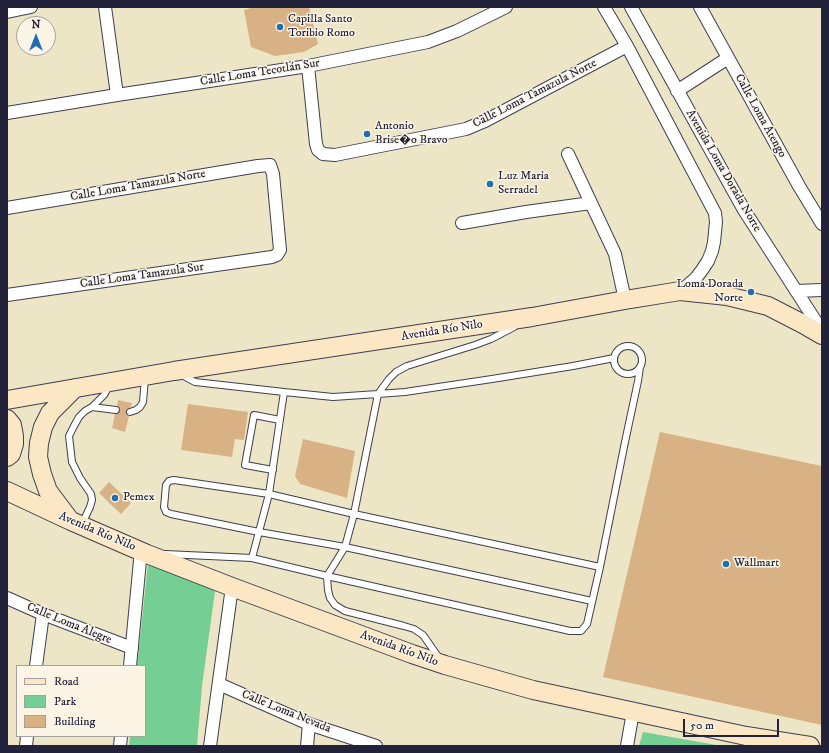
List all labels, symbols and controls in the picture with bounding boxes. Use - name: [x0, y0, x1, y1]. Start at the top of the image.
- place label: Capilla Santo Toribio Romo: [288, 13, 355, 41]
- north arrow: [16, 16, 56, 56]
- text: N: [31, 18, 41, 32]
- marker: Capilla Santo Toribio Romo: [275, 22, 285, 32]
- street label: Calle Loma Tecotlán Sur: [199, 56, 321, 90]
- street label: Calle Loma Tamazula Norte: [471, 56, 599, 132]
- street label: Calle Loma Atengo: [731, 72, 789, 160]
- street label: Avenida Loma Dorada Norte: [682, 107, 764, 235]
- place label: Antonio Brise�o Bravo: [375, 120, 448, 148]
- marker: Antonio Brise�o Bravo: [362, 129, 372, 139]
- street label: Calle Loma Tamazula Norte: [69, 167, 207, 205]
- place label: Luz Maria Serradel: [498, 170, 549, 198]
- marker: Luz Maria Serradel: [485, 179, 495, 189]
- street label: Calle Loma Tamazula Sur: [79, 260, 205, 292]
- place label: Loma Dorada Norte: [676, 278, 743, 306]
- marker: Loma Dorada Norte: [746, 287, 756, 297]
- street label: Avenida Río Nilo: [400, 317, 484, 345]
- place label: Pemex: [123, 491, 155, 505]
- marker: Pemex: [110, 493, 120, 503]
- street label: Avenida Río Nilo: [56, 509, 138, 555]
- place label: Wallmart: [734, 557, 779, 571]
- marker: Wallmart: [721, 559, 731, 569]
- street label: Calle Loma Alegre: [24, 600, 114, 648]
- street label: Avenida Río Nilo: [358, 628, 440, 670]
- legend: [16, 665, 146, 737]
- text: Road: [54, 674, 79, 689]
- street label: Calle Loma Nevada: [239, 688, 333, 736]
- text: Park: [54, 694, 76, 709]
- scale bar: [685, 711, 781, 737]
- text: Building: [54, 714, 95, 729]
- text: 50 m: [690, 718, 714, 733]

